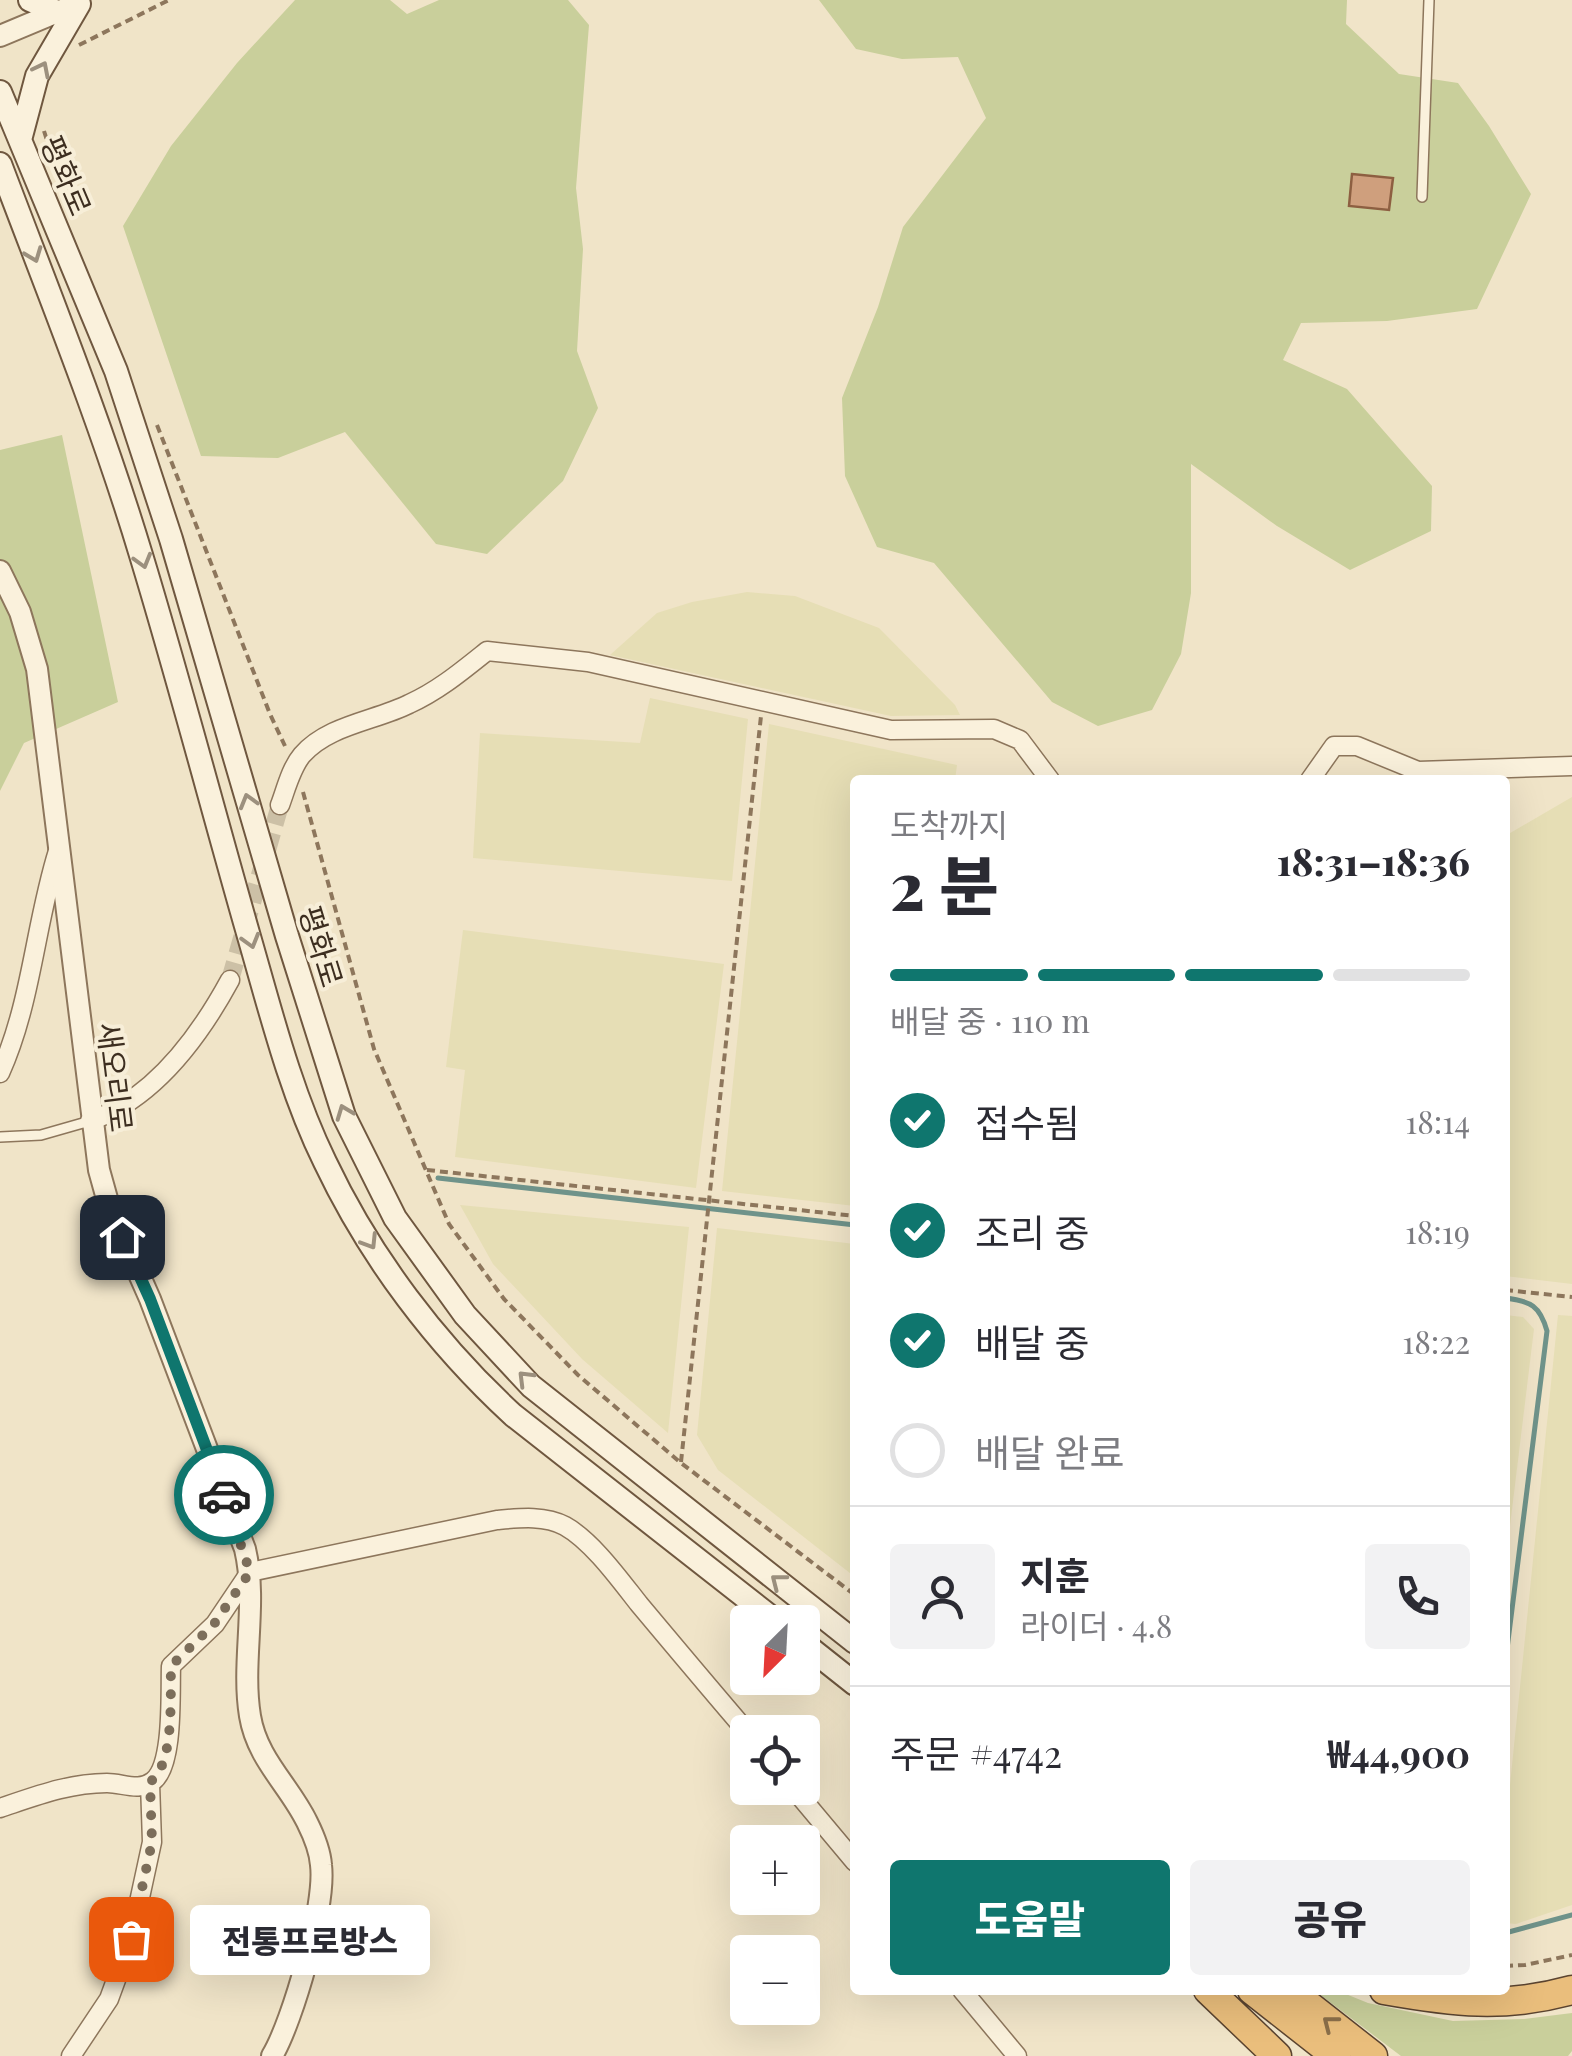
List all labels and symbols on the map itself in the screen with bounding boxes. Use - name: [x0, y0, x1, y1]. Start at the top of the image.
- one-way arrow: [30, 61, 49, 79]
- street label: 평화로: [32, 129, 102, 221]
- one-way arrow: [23, 246, 43, 263]
- one-way arrow: [131, 552, 152, 569]
- one-way arrow: [239, 793, 260, 810]
- street label: 평화로: [291, 901, 353, 991]
- one-way arrow: [239, 932, 260, 949]
- street label: 새오리로: [89, 1020, 143, 1134]
- one-way arrow: [335, 1104, 356, 1121]
- pin: [80, 1195, 165, 1280]
- one-way arrow: [357, 1232, 376, 1250]
- one-way arrow: [518, 1372, 536, 1390]
- courier: [174, 1445, 274, 1545]
- one-way arrow: [772, 1575, 790, 1593]
- north arrow: [730, 1605, 820, 1695]
- pin: [89, 1897, 174, 1982]
- callout: 전통프로방스: [191, 1904, 431, 1974]
- one-way arrow: [1324, 2018, 1342, 2035]

